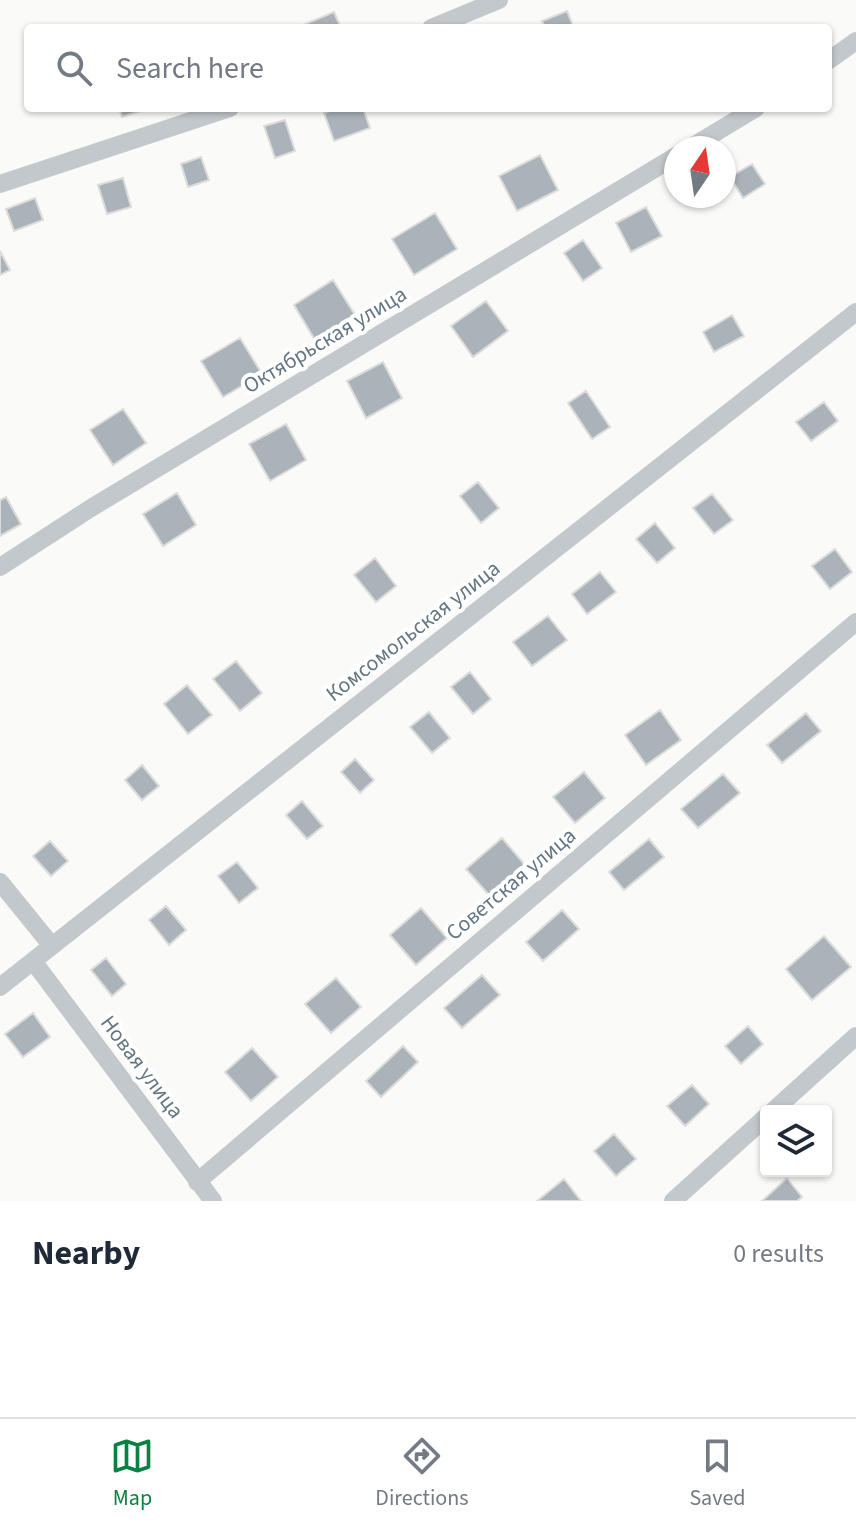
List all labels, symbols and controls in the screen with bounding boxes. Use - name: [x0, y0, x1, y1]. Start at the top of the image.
- search box: [24, 24, 832, 112]
- icon: search: [52, 46, 96, 90]
- text: Search here: [116, 47, 264, 90]
- north arrow: [664, 136, 736, 208]
- street label: Октябрьская улица: [237, 278, 413, 402]
- street label: Комсомольская улица: [319, 553, 507, 709]
- street label: Советская улица: [439, 820, 583, 948]
- street label: Новая улица: [93, 1009, 191, 1125]
- map controls: [760, 1105, 832, 1177]
- button: layers: [760, 1105, 832, 1177]
- text: Nearby: [32, 1229, 140, 1278]
- text: 0 results: [733, 1235, 824, 1272]
- tab: Map: [110, 1434, 154, 1514]
- tab: Directions: [375, 1434, 468, 1514]
- tab: Saved: [689, 1434, 746, 1514]

